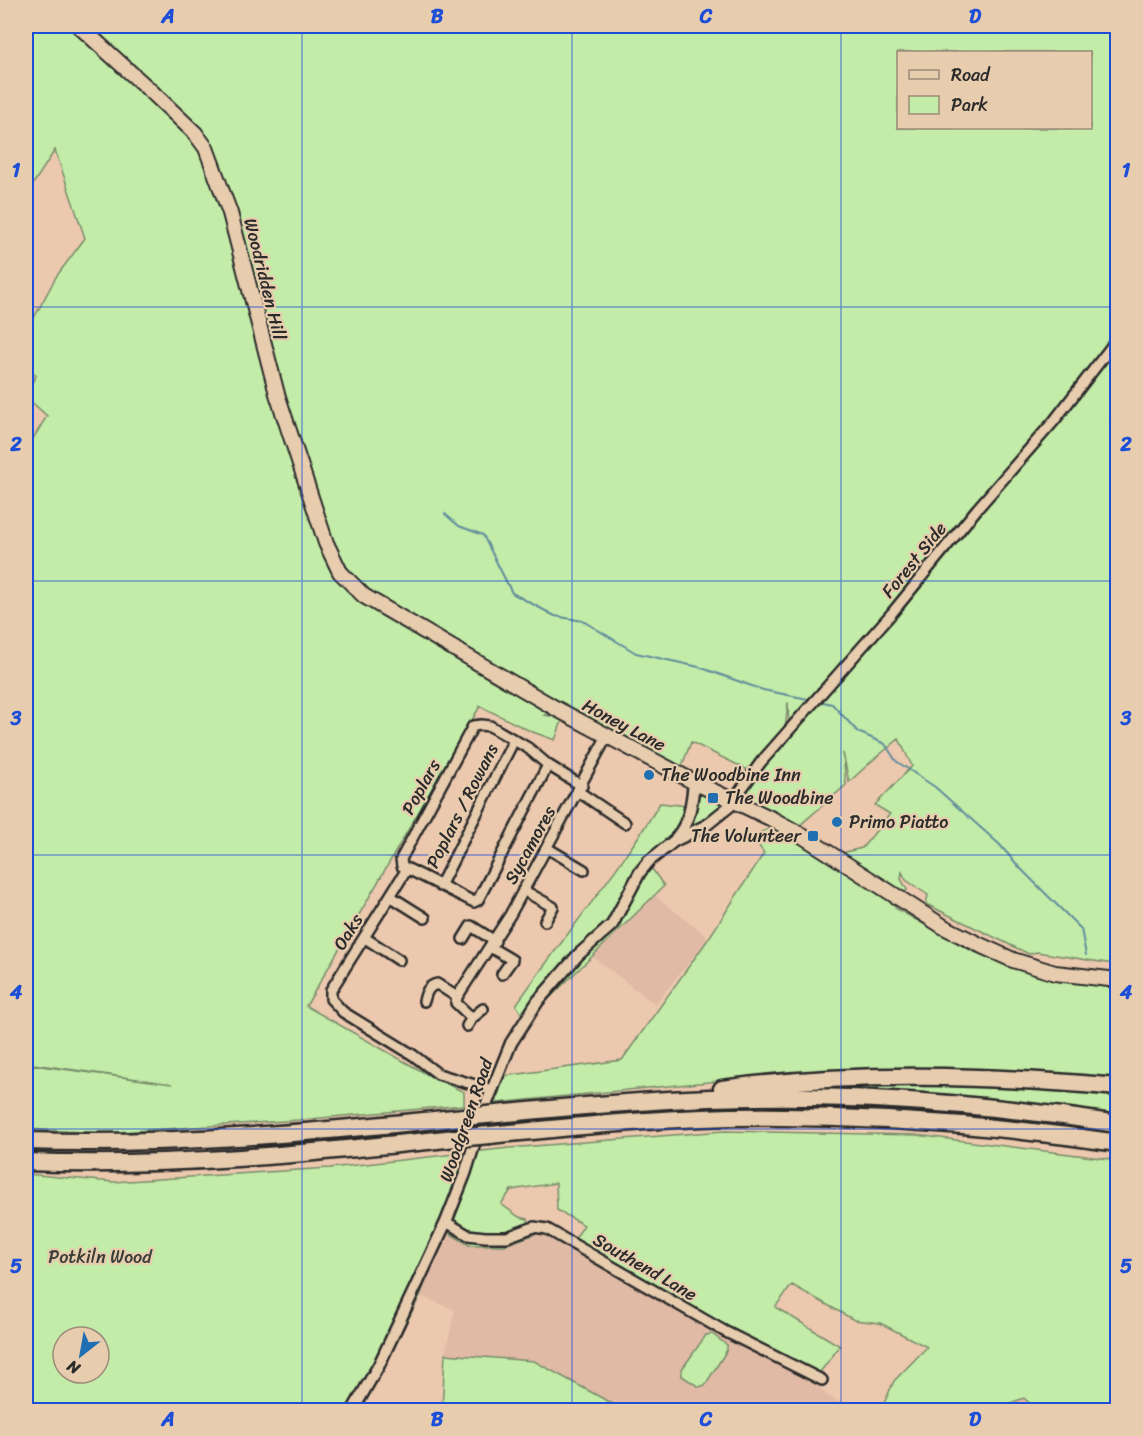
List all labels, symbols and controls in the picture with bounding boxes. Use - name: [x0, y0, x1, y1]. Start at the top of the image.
- text: A: [160, 0, 175, 34]
- text: B: [431, 0, 444, 34]
- text: C: [699, 0, 713, 34]
- text: D: [969, 0, 982, 34]
- legend: [897, 51, 1092, 129]
- text: Road: [951, 59, 991, 91]
- text: Park: [951, 89, 988, 121]
- text: 1: [12, 153, 21, 188]
- text: 1: [1122, 153, 1131, 188]
- street label: Woodridden Hill: [234, 215, 296, 344]
- text: 2: [9, 427, 22, 462]
- text: 2: [1119, 427, 1132, 462]
- street label: Forest Side: [873, 515, 955, 605]
- street label: Honey Lane: [576, 689, 672, 761]
- text: 3: [10, 701, 22, 736]
- text: 3: [1120, 701, 1132, 736]
- street label: Poplars / Rowans: [417, 737, 507, 874]
- street label: Poplars: [393, 753, 450, 821]
- place label: The Woodbine Inn: [661, 759, 801, 791]
- marker: The Woodbine Inn: [642, 768, 656, 782]
- place label: The Woodbine: [725, 782, 834, 814]
- marker: The Woodbine: [706, 791, 720, 805]
- street label: Sycamores: [495, 799, 565, 890]
- place label: Primo Piatto: [849, 806, 949, 838]
- marker: Primo Piatto: [830, 815, 844, 829]
- place label: The Volunteer: [691, 820, 803, 852]
- marker: The Volunteer: [806, 829, 820, 843]
- street label: Oaks: [324, 907, 372, 957]
- text: 4: [9, 975, 23, 1010]
- text: 4: [1119, 975, 1133, 1010]
- street label: Woodgreen Road: [430, 1052, 503, 1186]
- street label: Southend Lane: [587, 1224, 703, 1310]
- park label: Potkiln Wood: [48, 1241, 153, 1273]
- text: 5: [10, 1249, 22, 1284]
- text: 5: [1120, 1249, 1132, 1284]
- north arrow: [51, 1325, 111, 1385]
- text: N: [61, 1352, 87, 1383]
- text: A: [160, 1402, 175, 1436]
- text: B: [431, 1402, 444, 1436]
- text: C: [699, 1402, 713, 1436]
- text: D: [969, 1402, 982, 1436]

